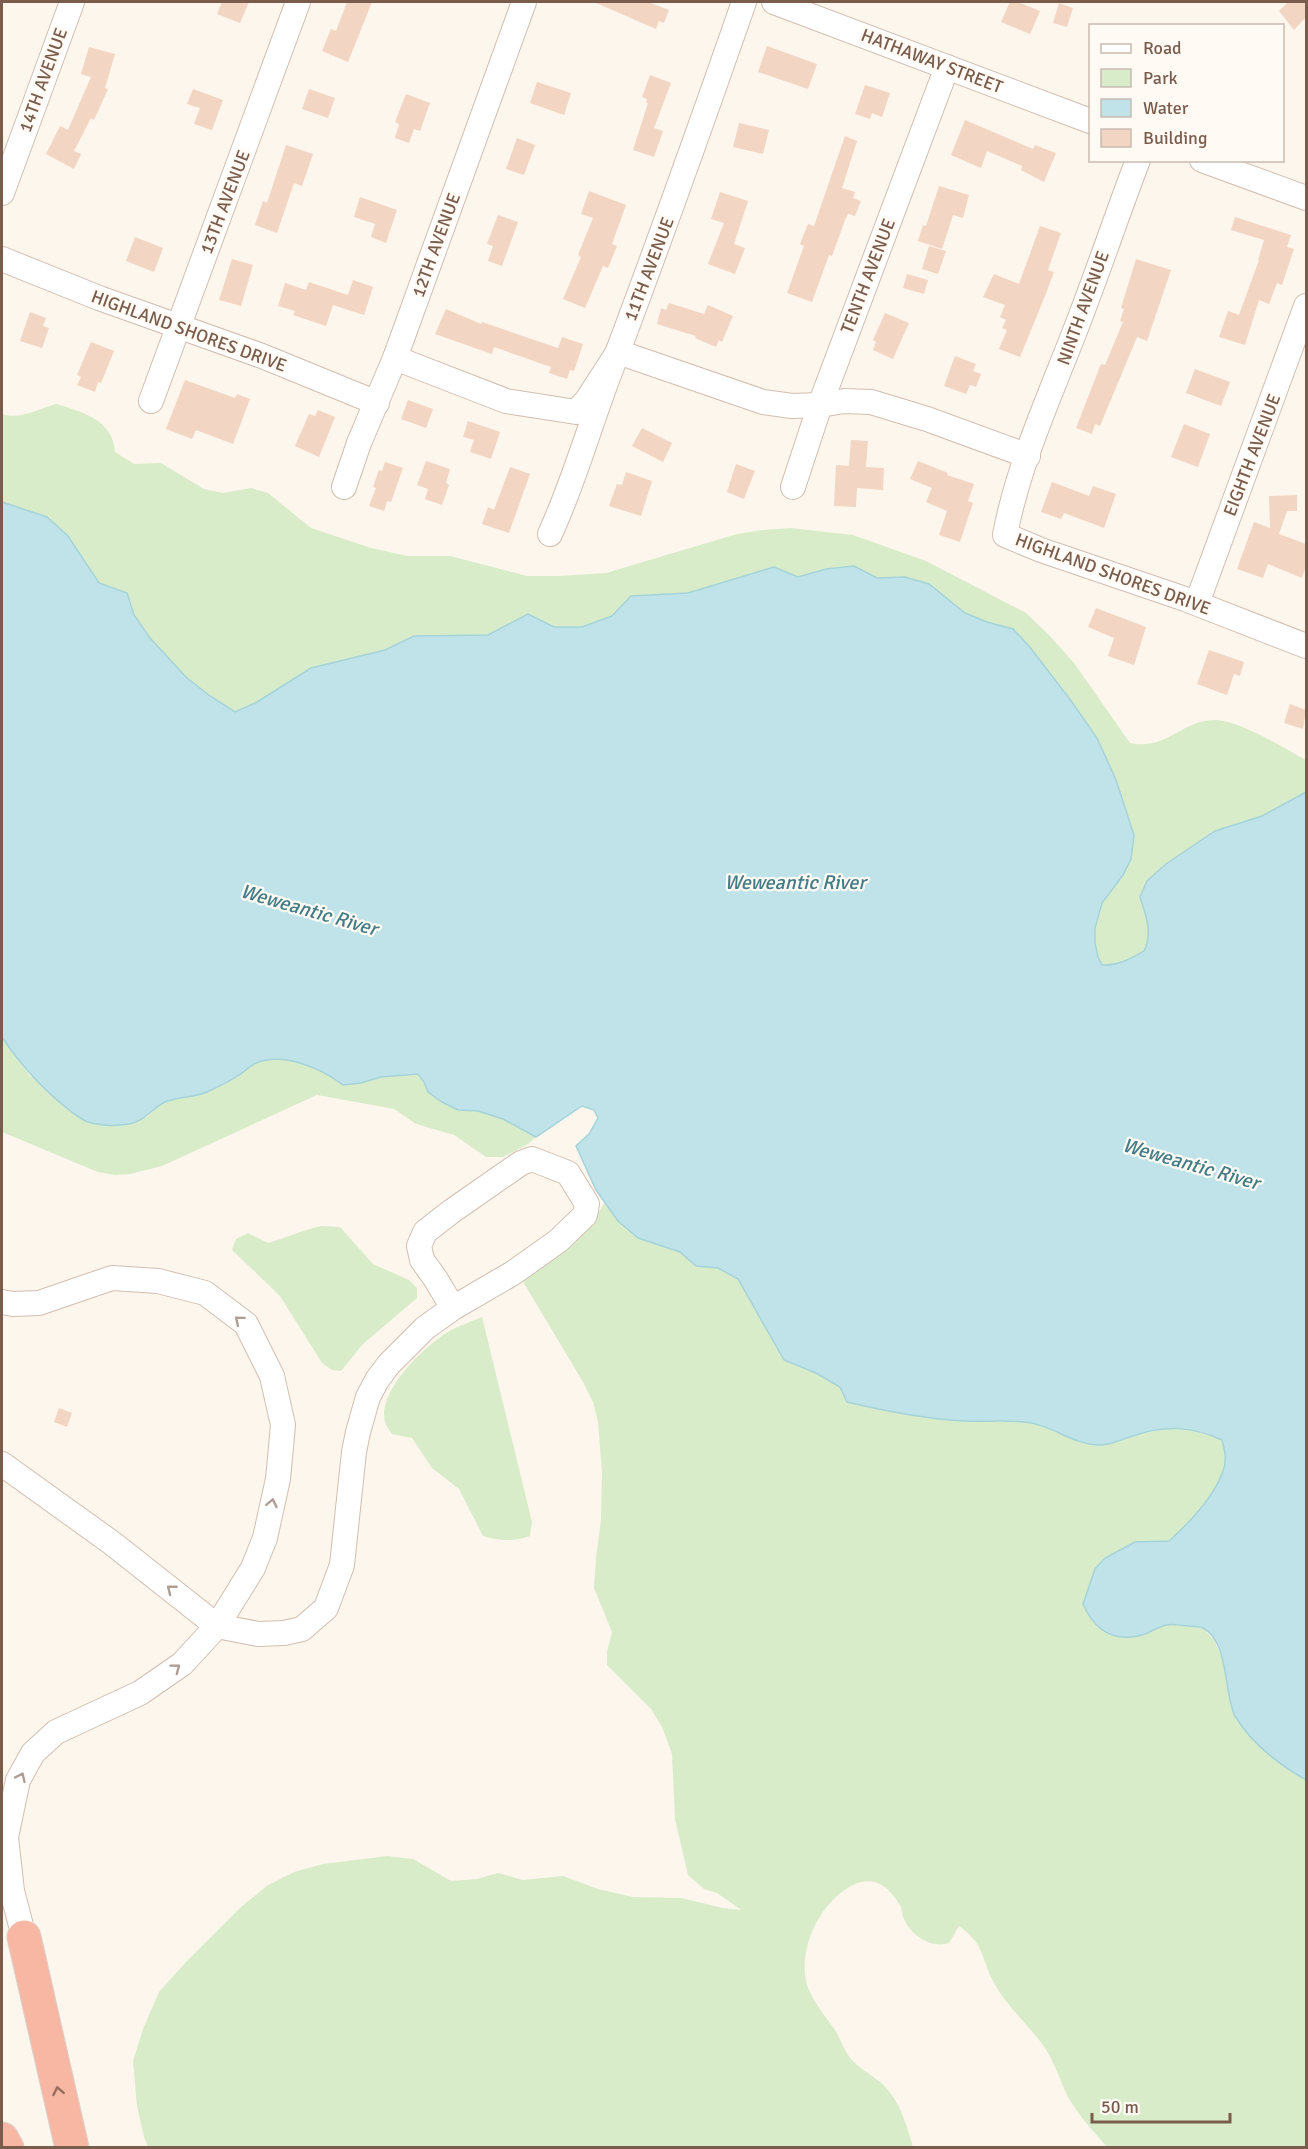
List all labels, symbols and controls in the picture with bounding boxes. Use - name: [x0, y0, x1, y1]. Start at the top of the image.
- street label: HATHAWAY STREET: [858, 24, 1006, 98]
- legend: [1089, 24, 1284, 162]
- street label: 14TH AVENUE: [14, 25, 72, 135]
- text: Road: [1143, 37, 1182, 59]
- text: Park: [1143, 67, 1178, 89]
- text: Water: [1143, 97, 1189, 119]
- text: Building: [1143, 127, 1207, 149]
- street label: 13TH AVENUE: [195, 147, 255, 257]
- street label: 12TH AVENUE: [407, 190, 465, 300]
- street label: 11TH AVENUE: [619, 214, 679, 324]
- street label: TENTH AVENUE: [836, 215, 900, 337]
- street label: NINTH AVENUE: [1052, 248, 1114, 368]
- street label: HIGHLAND SHORES DRIVE: [88, 285, 290, 377]
- street label: EIGHTH AVENUE: [1219, 391, 1285, 519]
- street label: HIGHLAND SHORES DRIVE: [1012, 528, 1214, 620]
- water label: Weweantic River: [724, 870, 868, 895]
- water label: Weweantic River: [238, 879, 383, 942]
- water label: Weweantic River: [1120, 1133, 1265, 1196]
- one-way arrow: [235, 1316, 246, 1327]
- one-way arrow: [265, 1498, 278, 1508]
- one-way arrow: [167, 1586, 178, 1597]
- one-way arrow: [169, 1664, 180, 1675]
- one-way arrow: [13, 1773, 25, 1784]
- one-way arrow: [52, 2086, 65, 2096]
- scale bar: [1092, 2086, 1230, 2124]
- text: 50 m: [1101, 2096, 1139, 2118]

